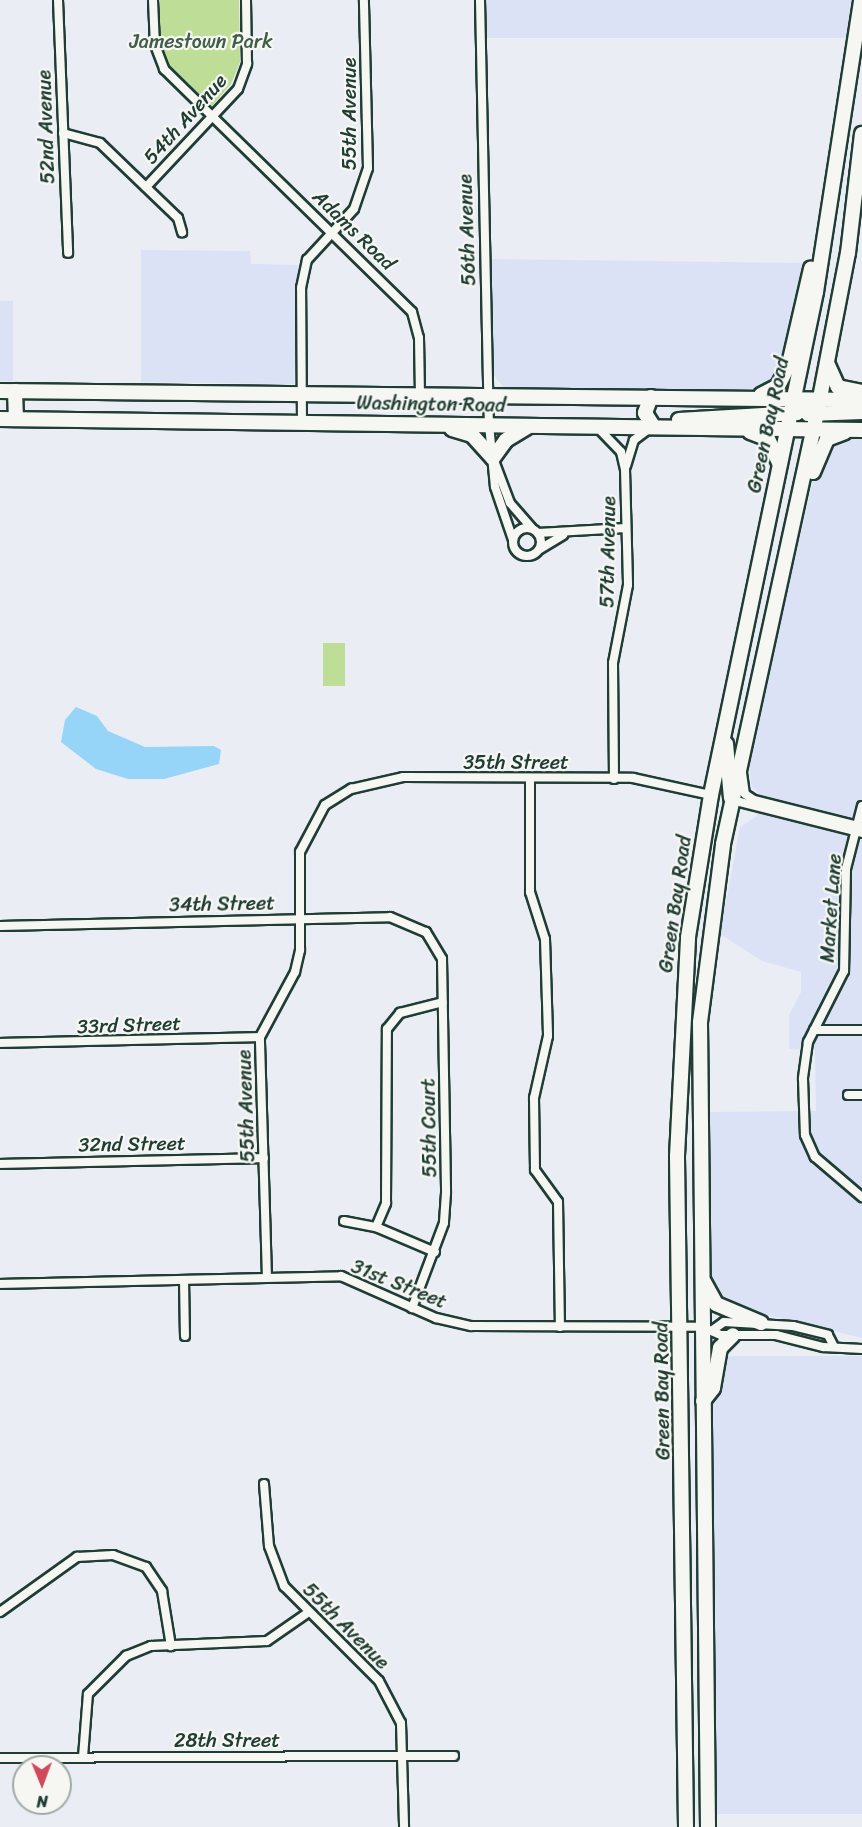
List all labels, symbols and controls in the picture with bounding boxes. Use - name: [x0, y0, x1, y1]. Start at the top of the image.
- park label: Jamestown Park: [129, 29, 273, 53]
- street label: 55th Avenue: [337, 58, 361, 170]
- street label: 54th Avenue: [138, 69, 232, 169]
- street label: 52nd Avenue: [32, 70, 60, 184]
- street label: 56th Avenue: [453, 174, 481, 286]
- street label: Adams Road: [308, 185, 400, 275]
- street label: Green Bay Road: [742, 355, 794, 495]
- street label: Washington Road: [356, 391, 506, 417]
- street label: 57th Avenue: [595, 496, 621, 608]
- street label: 35th Street: [463, 750, 569, 774]
- street label: Green Bay Road: [653, 834, 697, 974]
- street label: Market Lane: [815, 853, 847, 963]
- street label: 34th Street: [169, 891, 275, 917]
- street label: 33rd Street: [77, 1011, 181, 1039]
- street label: 55th Avenue: [232, 1049, 260, 1163]
- street label: 55th Court: [416, 1078, 442, 1178]
- street label: 32nd Street: [78, 1131, 186, 1157]
- street label: 31st Street: [348, 1254, 450, 1314]
- street label: Green Bay Road: [649, 1322, 675, 1460]
- street label: 55th Avenue: [298, 1578, 394, 1674]
- street label: 28th Street: [174, 1728, 280, 1752]
- north arrow: [12, 1755, 72, 1815]
- text: N: [36, 1787, 48, 1816]

